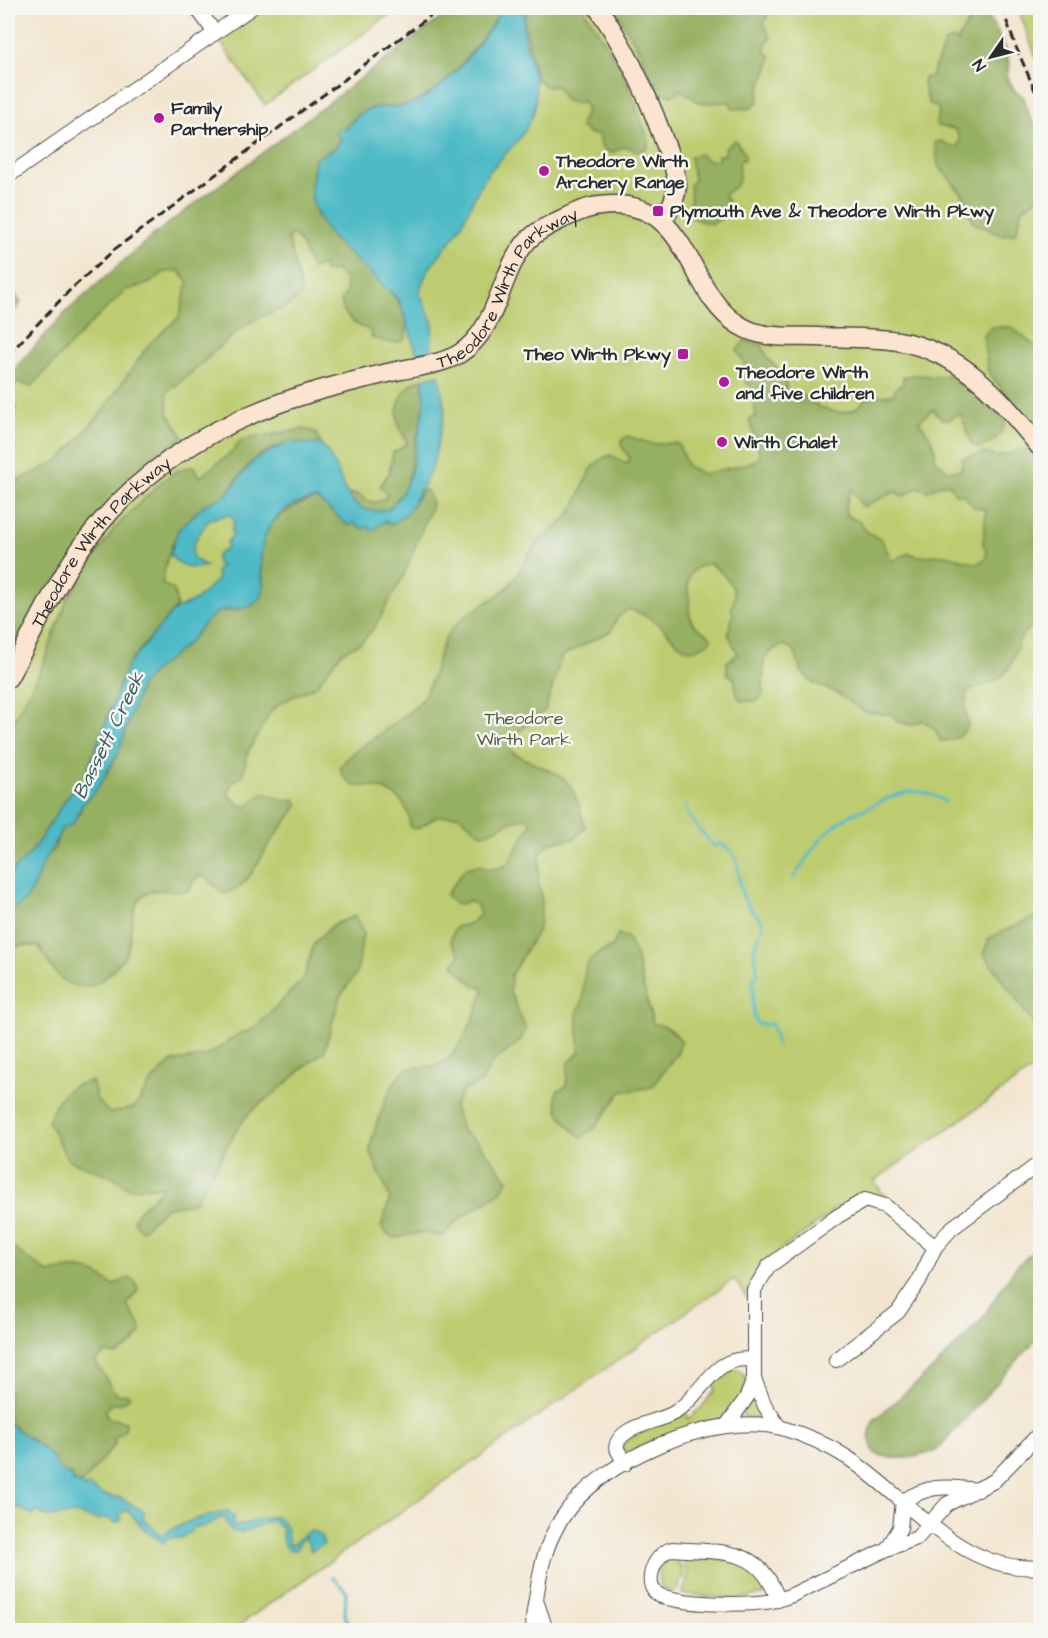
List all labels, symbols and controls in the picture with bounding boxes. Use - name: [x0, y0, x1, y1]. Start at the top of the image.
- north arrow: [961, 27, 1021, 87]
- text: N: [968, 55, 991, 75]
- place label: Family Partnership: [171, 96, 268, 142]
- marker: Family Partnership: [152, 111, 166, 125]
- place label: Theodore Wirth Archery Range: [555, 149, 689, 196]
- marker: Theodore Wirth Archery Range: [537, 164, 551, 178]
- place label: Plymouth Ave & Theodore Wirth Pkwy: [670, 199, 994, 225]
- street label: Theodore Wirth Parkway: [434, 201, 582, 375]
- marker: Plymouth Ave & Theodore Wirth Pkwy: [651, 204, 665, 218]
- place label: Theo Wirth Pkwy: [523, 342, 671, 368]
- marker: Theo Wirth Pkwy: [676, 347, 690, 361]
- place label: Theodore Wirth and five children: [735, 360, 874, 406]
- marker: Theodore Wirth and five children: [717, 375, 731, 389]
- place label: Wirth Chalet: [733, 430, 838, 455]
- marker: Wirth Chalet: [715, 435, 729, 449]
- street label: Theodore Wirth Parkway: [25, 451, 177, 632]
- water label: Bassett Creek: [66, 666, 152, 804]
- park label: Theodore Wirth Park: [477, 706, 571, 752]

